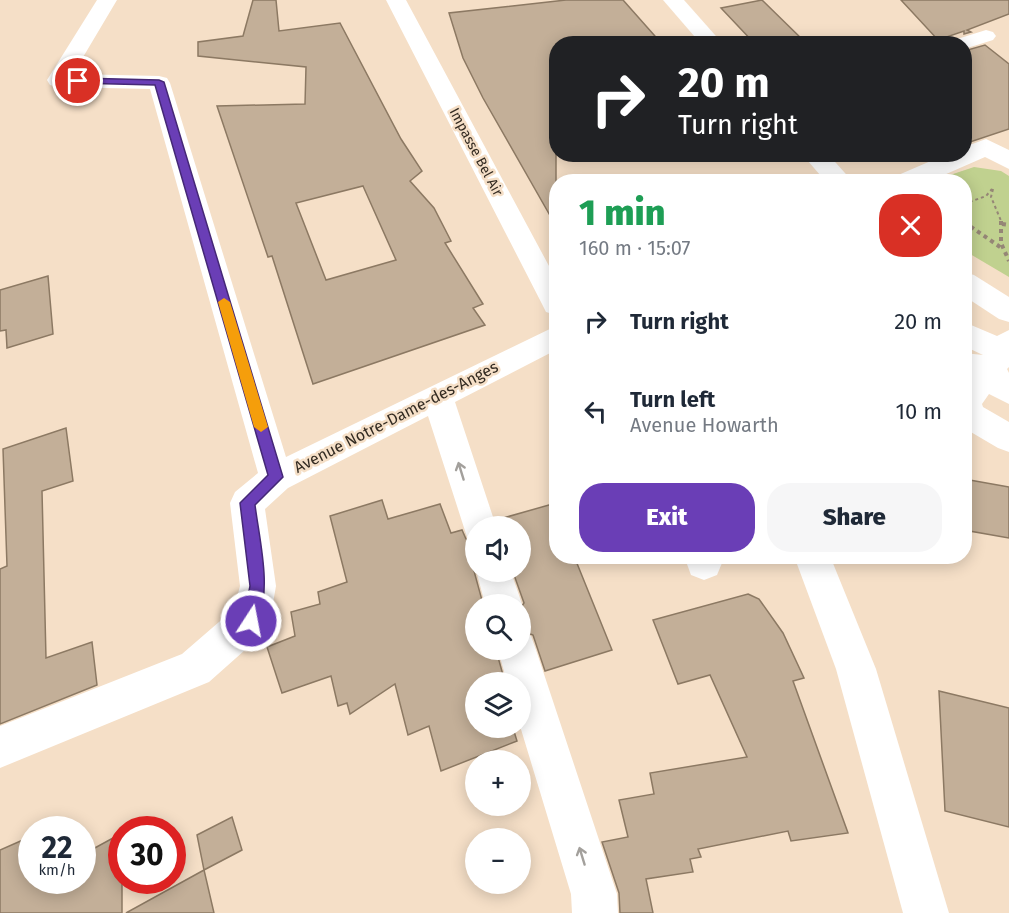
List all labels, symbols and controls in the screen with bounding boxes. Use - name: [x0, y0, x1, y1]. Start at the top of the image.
- pin: [52, 55, 103, 106]
- text: 20 m: [678, 58, 770, 108]
- icon: right: [579, 60, 657, 138]
- icon: arrive: [61, 64, 94, 97]
- street label: Impasse Bel Air: [446, 105, 507, 200]
- text: Turn right: [678, 109, 798, 141]
- text: 1 min: [579, 191, 665, 235]
- button: close: [879, 194, 942, 257]
- text: 160 m · 15:07: [579, 236, 690, 260]
- icon: right: [579, 305, 612, 338]
- text: Turn right: [630, 308, 729, 335]
- text: 20 m: [894, 308, 942, 335]
- street label: Avenue Notre-Dame-des-Anges: [291, 357, 501, 477]
- text: Turn left: [630, 386, 715, 413]
- icon: left: [579, 395, 612, 428]
- text: 10 m: [896, 398, 942, 425]
- text: Avenue Howarth: [630, 413, 779, 437]
- one-way arrow: [455, 462, 466, 481]
- button: Exit: [579, 483, 755, 552]
- button: Share: [767, 483, 942, 552]
- map controls: [465, 516, 531, 894]
- button: sound: [465, 516, 531, 582]
- position arrow: [219, 589, 283, 653]
- button: search: [465, 594, 531, 660]
- button: layers: [465, 672, 531, 738]
- button: +: [465, 750, 531, 816]
- speed limit sign: 30: [108, 816, 186, 894]
- button: −: [465, 828, 531, 894]
- text: 22: [41, 830, 73, 866]
- one-way arrow: [576, 847, 587, 866]
- text: km/h: [38, 861, 76, 879]

